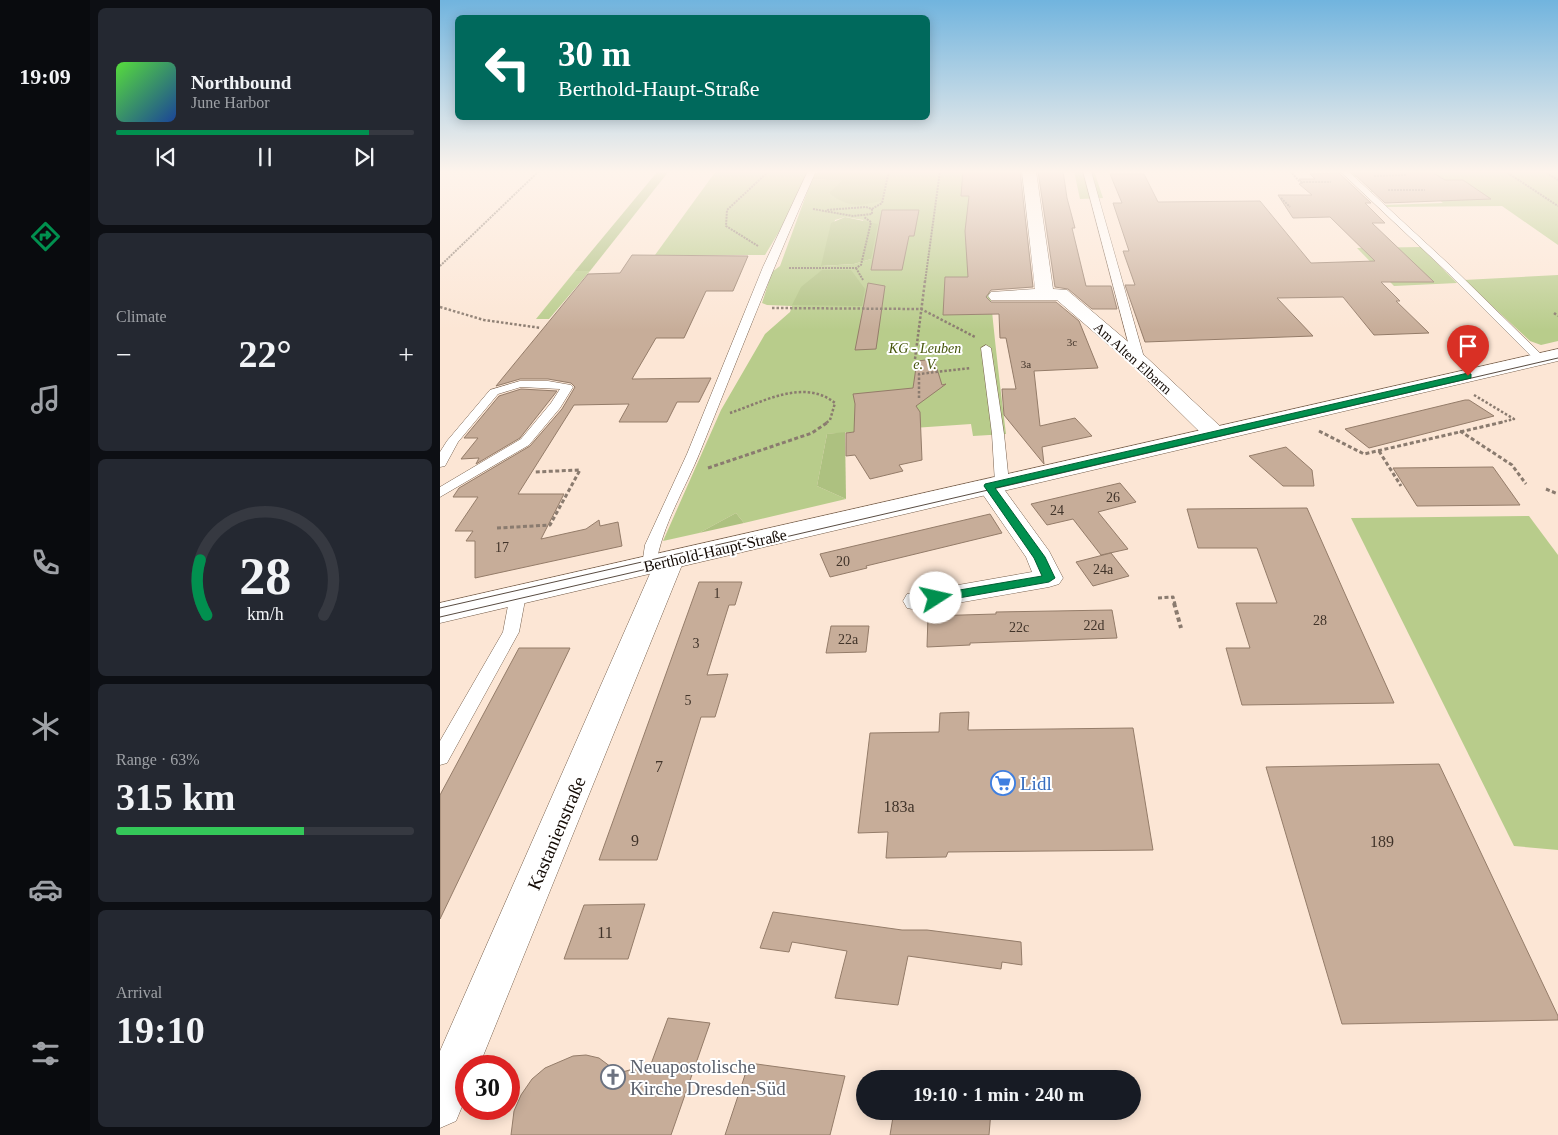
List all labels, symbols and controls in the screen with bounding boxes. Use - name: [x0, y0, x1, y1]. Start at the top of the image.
- icon: left: [475, 35, 540, 100]
- text: 30 m: [558, 35, 631, 74]
- text: 19:09: [19, 64, 71, 89]
- text: Northbound: [191, 72, 291, 93]
- text: Berthold-Haupt-Straße: [558, 76, 760, 101]
- text: June Harbor: [191, 94, 270, 111]
- icon: previous: [152, 143, 180, 171]
- icon: pause: [251, 143, 279, 171]
- icon: next: [350, 143, 378, 171]
- icon: directions: [28, 219, 63, 254]
- text: Climate: [116, 308, 167, 325]
- street label: Am Alten Elbarm: [1091, 319, 1175, 397]
- pin: [1447, 325, 1489, 376]
- icon: arrive: [1454, 332, 1482, 360]
- text: 22°: [238, 333, 292, 375]
- house number: 3c: [1067, 336, 1077, 348]
- text: −: [116, 339, 132, 370]
- text: +: [398, 339, 414, 370]
- park label: KG - Leuben e. V.: [888, 341, 961, 372]
- house number: 3a: [1021, 358, 1031, 370]
- icon: music: [28, 382, 63, 417]
- house number: 26: [1106, 490, 1120, 505]
- house number: 24: [1050, 503, 1064, 518]
- street label: Berthold-Haupt-Straße: [642, 526, 789, 576]
- house number: 17: [495, 540, 509, 555]
- icon: phone: [28, 545, 63, 580]
- text: 28: [239, 548, 291, 605]
- house number: 20: [836, 554, 850, 569]
- house number: 24a: [1093, 562, 1114, 577]
- position arrow: [909, 571, 961, 623]
- house number: 1: [714, 586, 721, 601]
- text: km/h: [247, 604, 283, 624]
- house number: 28: [1313, 613, 1327, 628]
- house number: 22d: [1084, 618, 1105, 633]
- house number: 22c: [1009, 620, 1029, 635]
- house number: 22a: [838, 632, 859, 647]
- house number: 3: [693, 636, 700, 651]
- house number: 5: [685, 693, 692, 708]
- icon: climate: [28, 709, 63, 744]
- text: Range · 63%: [116, 751, 200, 768]
- house number: 7: [655, 758, 663, 775]
- supermarket icon: Lidl: [990, 770, 1016, 796]
- street label: Kastanienstraße: [523, 773, 590, 893]
- place label: Lidl: [1020, 773, 1052, 794]
- text: 315 km: [116, 776, 235, 818]
- house number: 183a: [883, 798, 915, 815]
- house number: 9: [631, 832, 639, 849]
- house number: 189: [1370, 833, 1394, 850]
- icon: car: [28, 872, 63, 907]
- house number: 11: [597, 924, 613, 941]
- text: Arrival: [116, 984, 162, 1001]
- text: 19:10: [116, 1009, 205, 1051]
- icon: filters: [28, 1036, 63, 1071]
- speed limit sign: 30: [455, 1055, 520, 1120]
- place label: Neuapostolische Kirche Dresden-Süd: [630, 1056, 786, 1099]
- church icon: Neuapostolische Kirche Dresden-Süd: [600, 1064, 626, 1090]
- text: 19:10 · 1 min · 240 m: [913, 1084, 1084, 1105]

